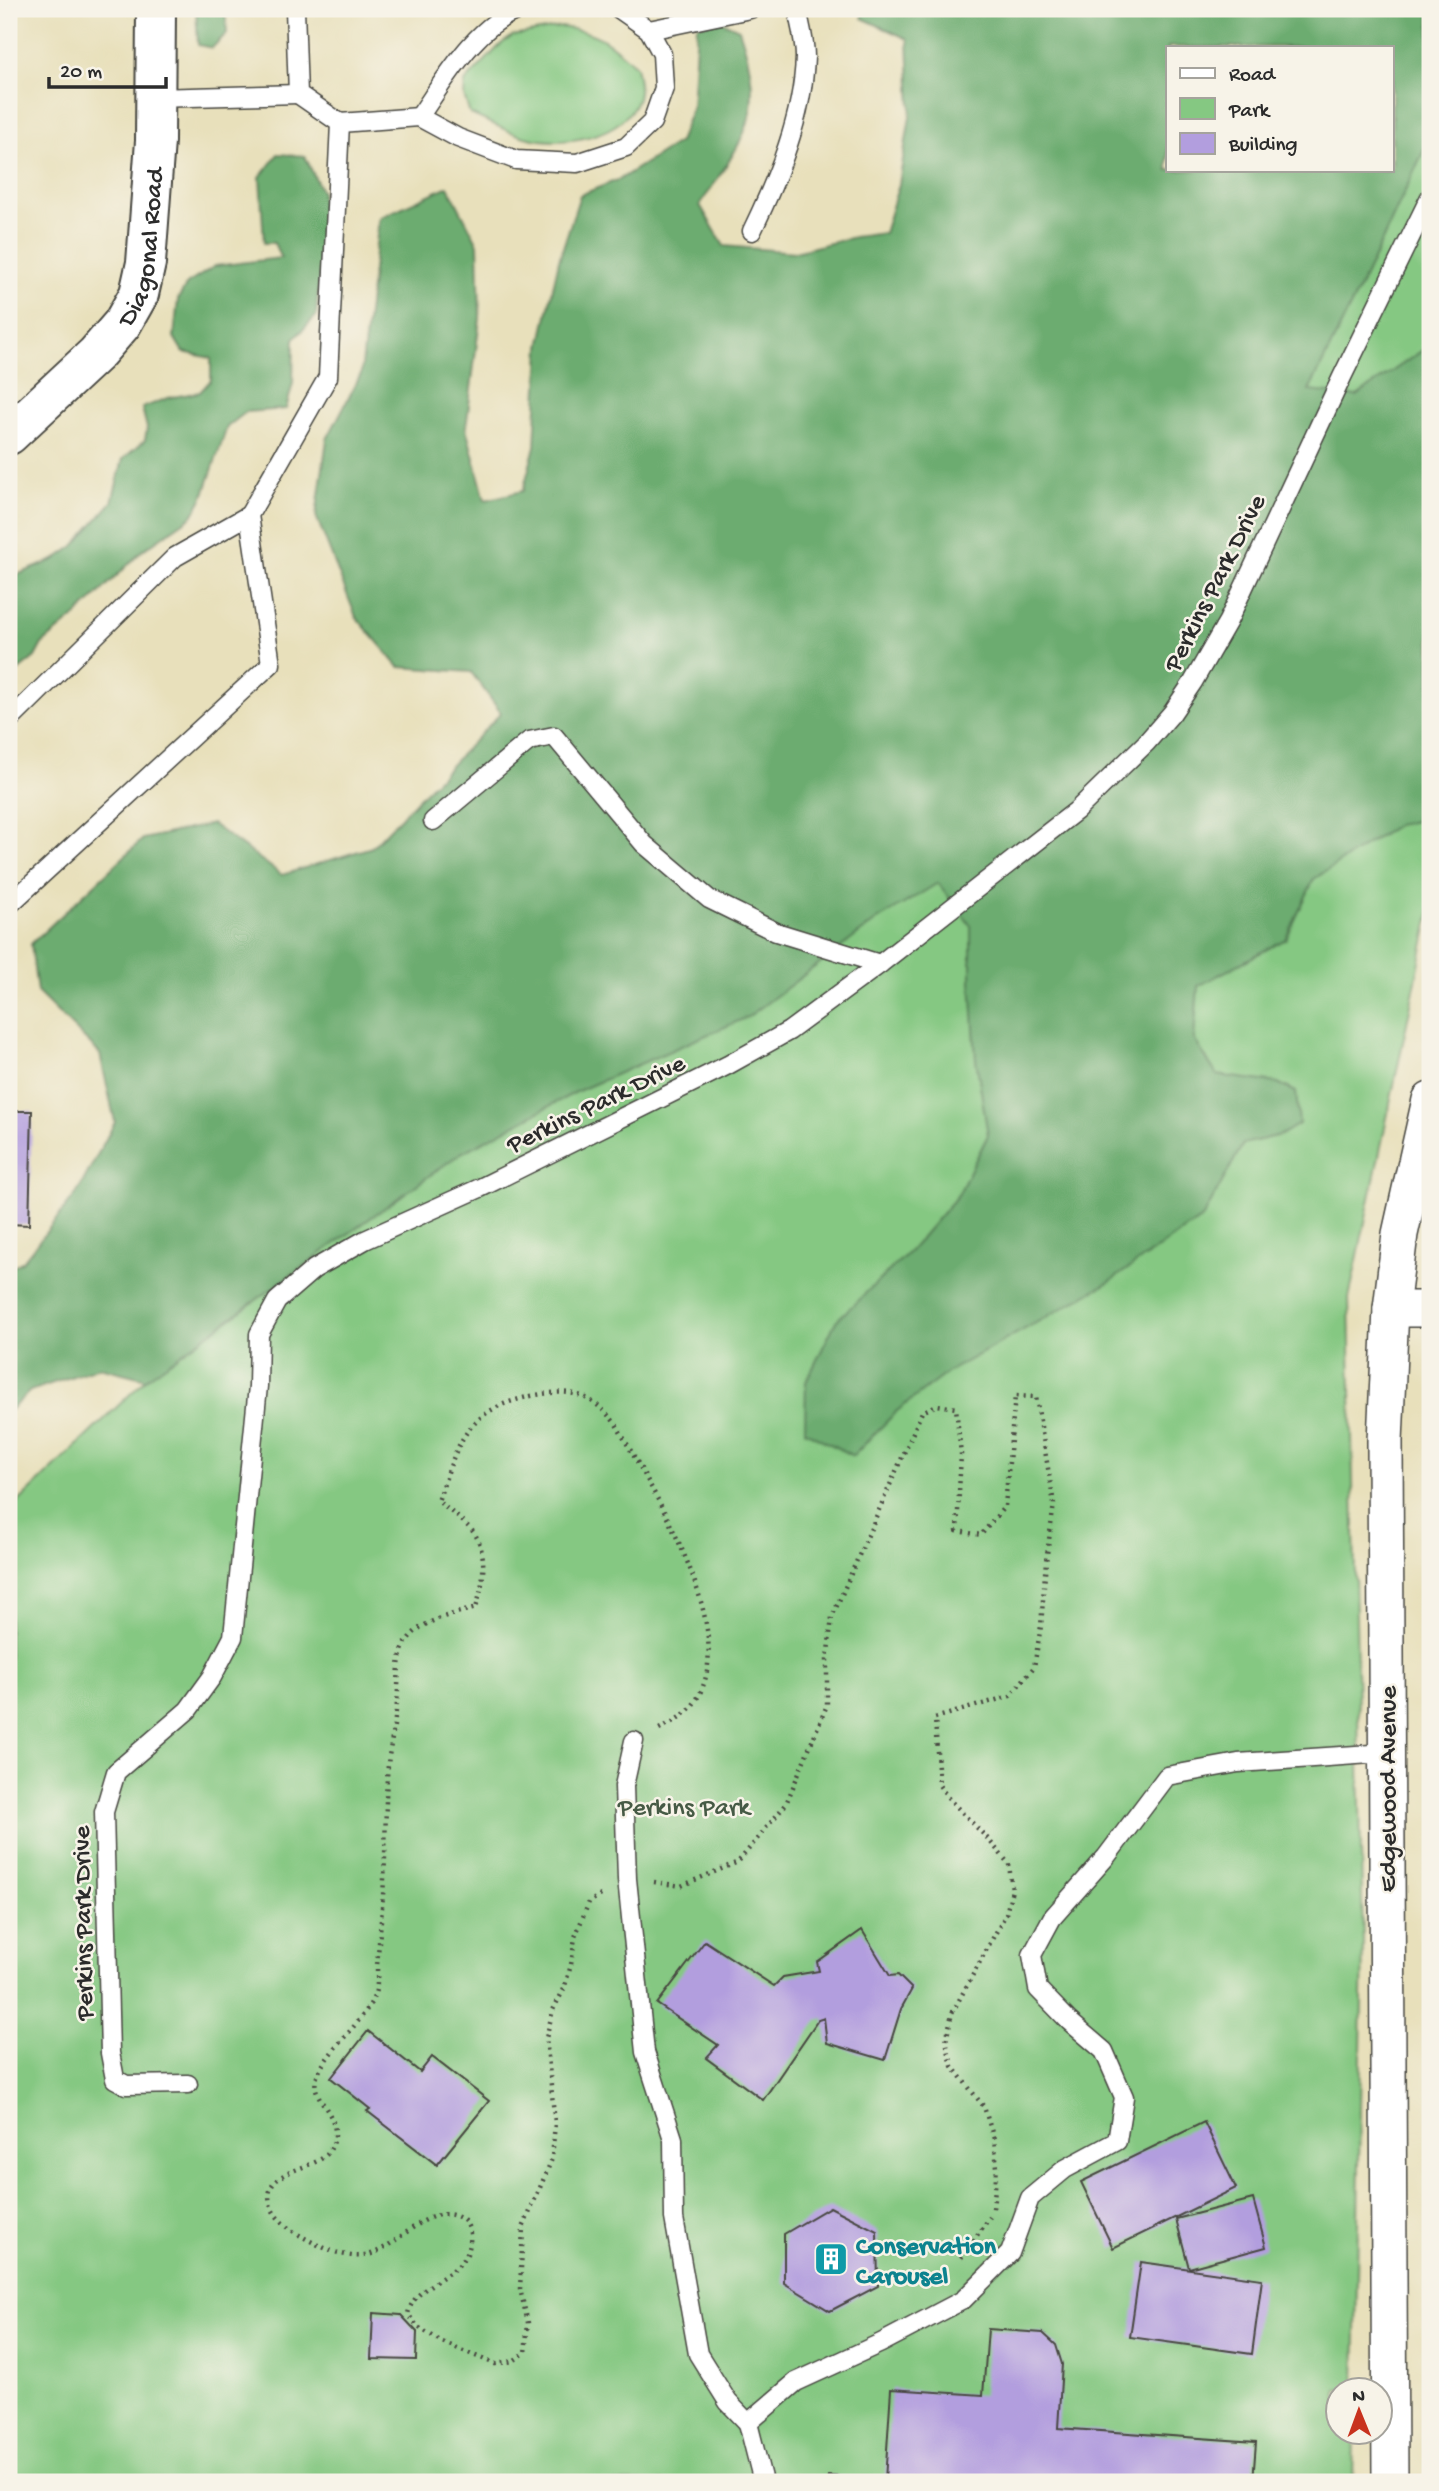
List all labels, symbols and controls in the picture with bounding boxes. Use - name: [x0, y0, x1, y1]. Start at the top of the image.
- scale bar: [49, 46, 166, 90]
- legend: [1166, 46, 1394, 172]
- text: 20 m: [60, 61, 102, 86]
- text: Road: [1229, 64, 1277, 89]
- text: Park: [1228, 100, 1272, 125]
- text: Building: [1228, 134, 1298, 159]
- street label: Diagonal Road: [112, 165, 173, 335]
- street label: Perkins Park Drive: [1159, 490, 1275, 679]
- street label: Perkins Park Drive: [502, 1049, 692, 1163]
- street label: Edgewood Avenue: [1375, 1685, 1406, 1892]
- park label: Perkins Park: [617, 1794, 752, 1825]
- street label: Perkins Park Drive: [68, 1825, 103, 2022]
- place label: Conservation Carousel: [856, 2233, 997, 2294]
- building icon: Conservation Carousel: [812, 2240, 850, 2278]
- north arrow: [1324, 2376, 1394, 2446]
- text: N: [1352, 2386, 1365, 2409]

